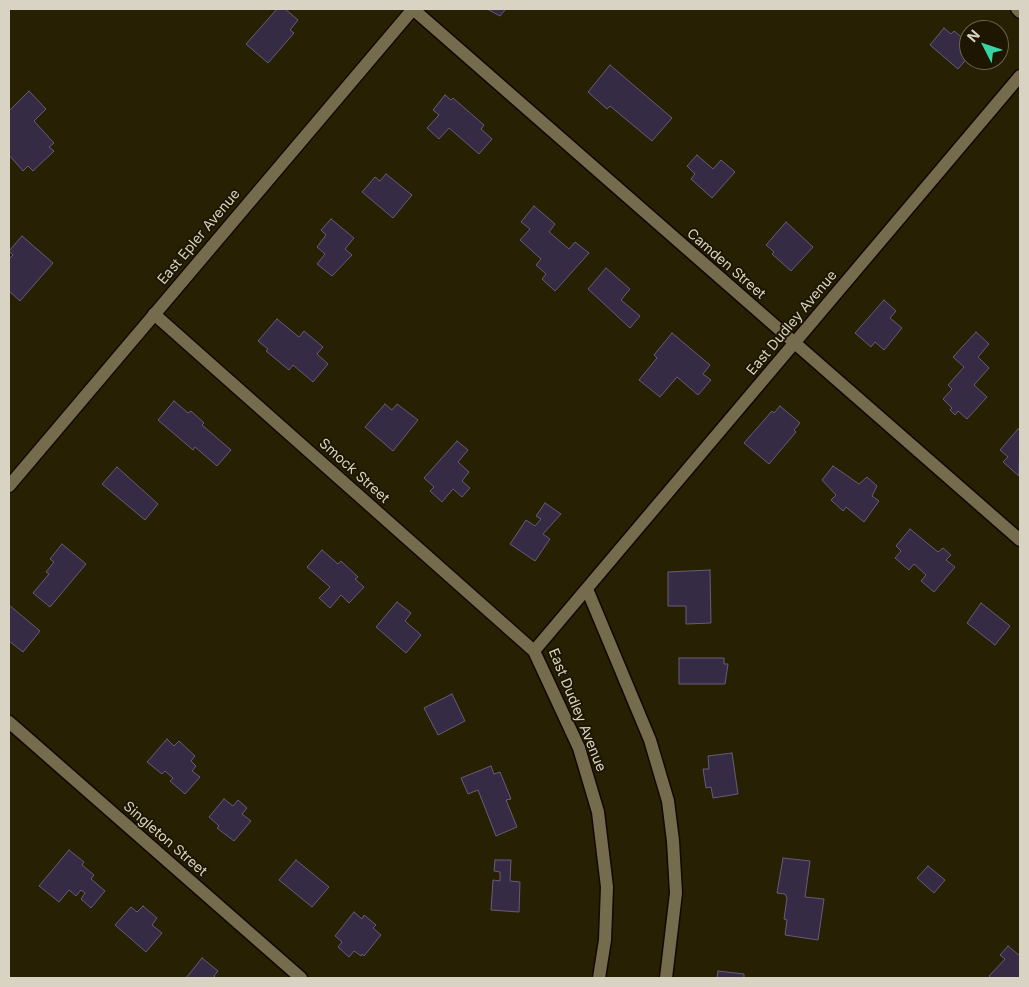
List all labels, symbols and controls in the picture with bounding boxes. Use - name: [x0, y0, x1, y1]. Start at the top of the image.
- north arrow: [959, 20, 1009, 70]
- text: N: [963, 26, 983, 45]
- street label: East Epler Avenue: [154, 186, 244, 288]
- street label: Camden Street: [683, 225, 769, 303]
- street label: East Dudley Avenue: [743, 267, 841, 379]
- street label: Smock Street: [315, 435, 393, 507]
- street label: East Dudley Avenue: [545, 646, 609, 774]
- street label: Singleton Street: [120, 798, 210, 880]

